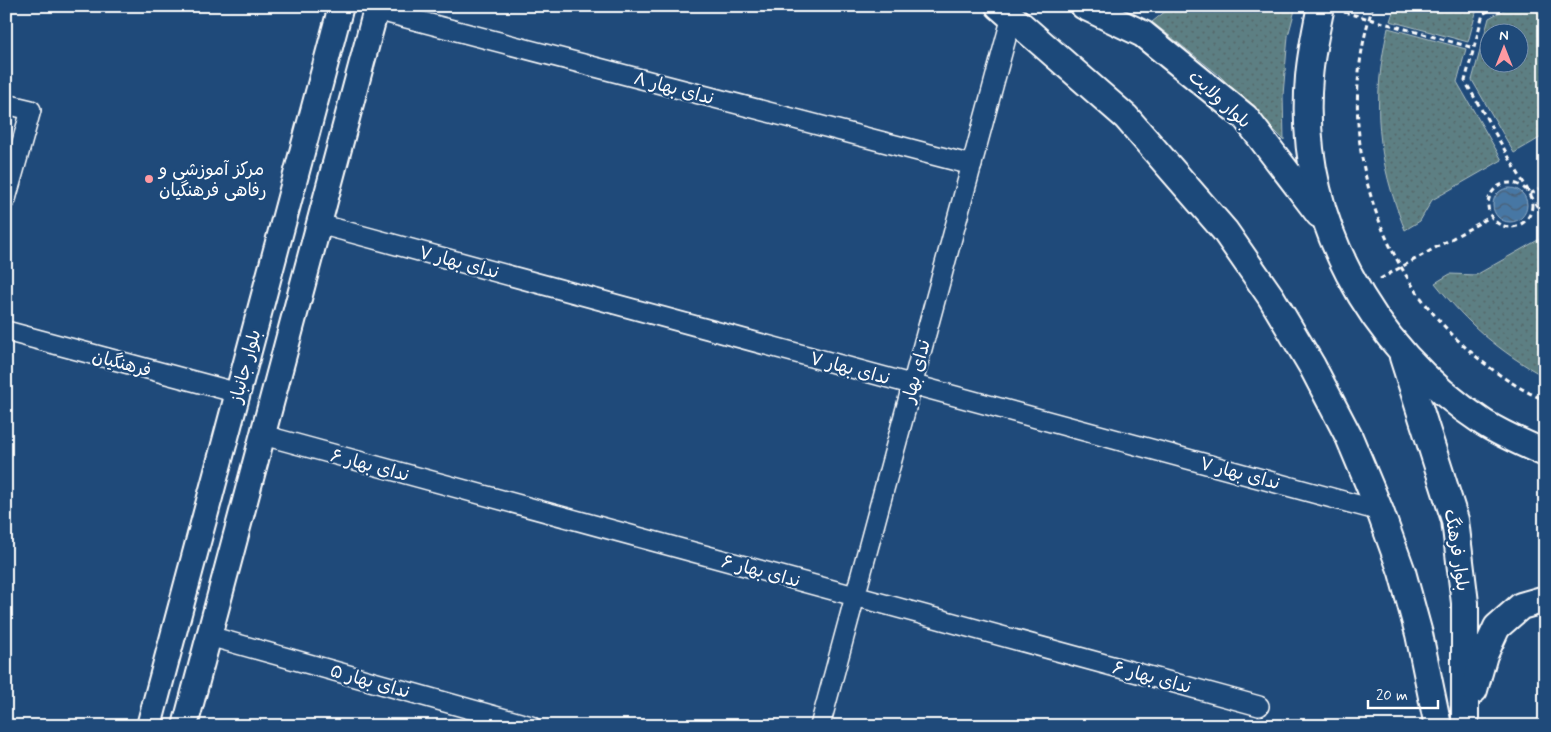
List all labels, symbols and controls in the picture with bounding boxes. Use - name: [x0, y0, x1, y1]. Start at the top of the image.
- north arrow: [1478, 22, 1528, 72]
- text: N: [1499, 27, 1509, 45]
- street label: بلوار ولایت: [1183, 65, 1256, 134]
- street label: ندای بهار ۸: [631, 67, 717, 111]
- place label: مرکز آموزشی و رفاهی فرهنگیان: [157, 158, 267, 203]
- marker: مرکز آموزشی و رفاهی فرهنگیان: [143, 173, 155, 185]
- street label: ندای بهار ۷: [416, 241, 502, 285]
- street label: بلوار جانباز: [224, 327, 267, 408]
- street label: ندای بهار: [896, 337, 937, 408]
- street label: فرهنگیان: [90, 345, 154, 383]
- street label: ندای بهار ۷: [807, 347, 893, 391]
- street label: ندای بهار ۶: [328, 444, 412, 488]
- street label: ندای بهار ۷: [1197, 452, 1283, 496]
- street label: بلوار فرهنگ: [1438, 507, 1474, 593]
- street label: ندای بهار ۶: [719, 550, 803, 594]
- street label: ندای بهار ۶: [1110, 656, 1194, 700]
- street label: ندای بهار ۵: [327, 659, 412, 705]
- scale bar: [1368, 677, 1438, 709]
- text: 20 m: [1376, 686, 1408, 706]

